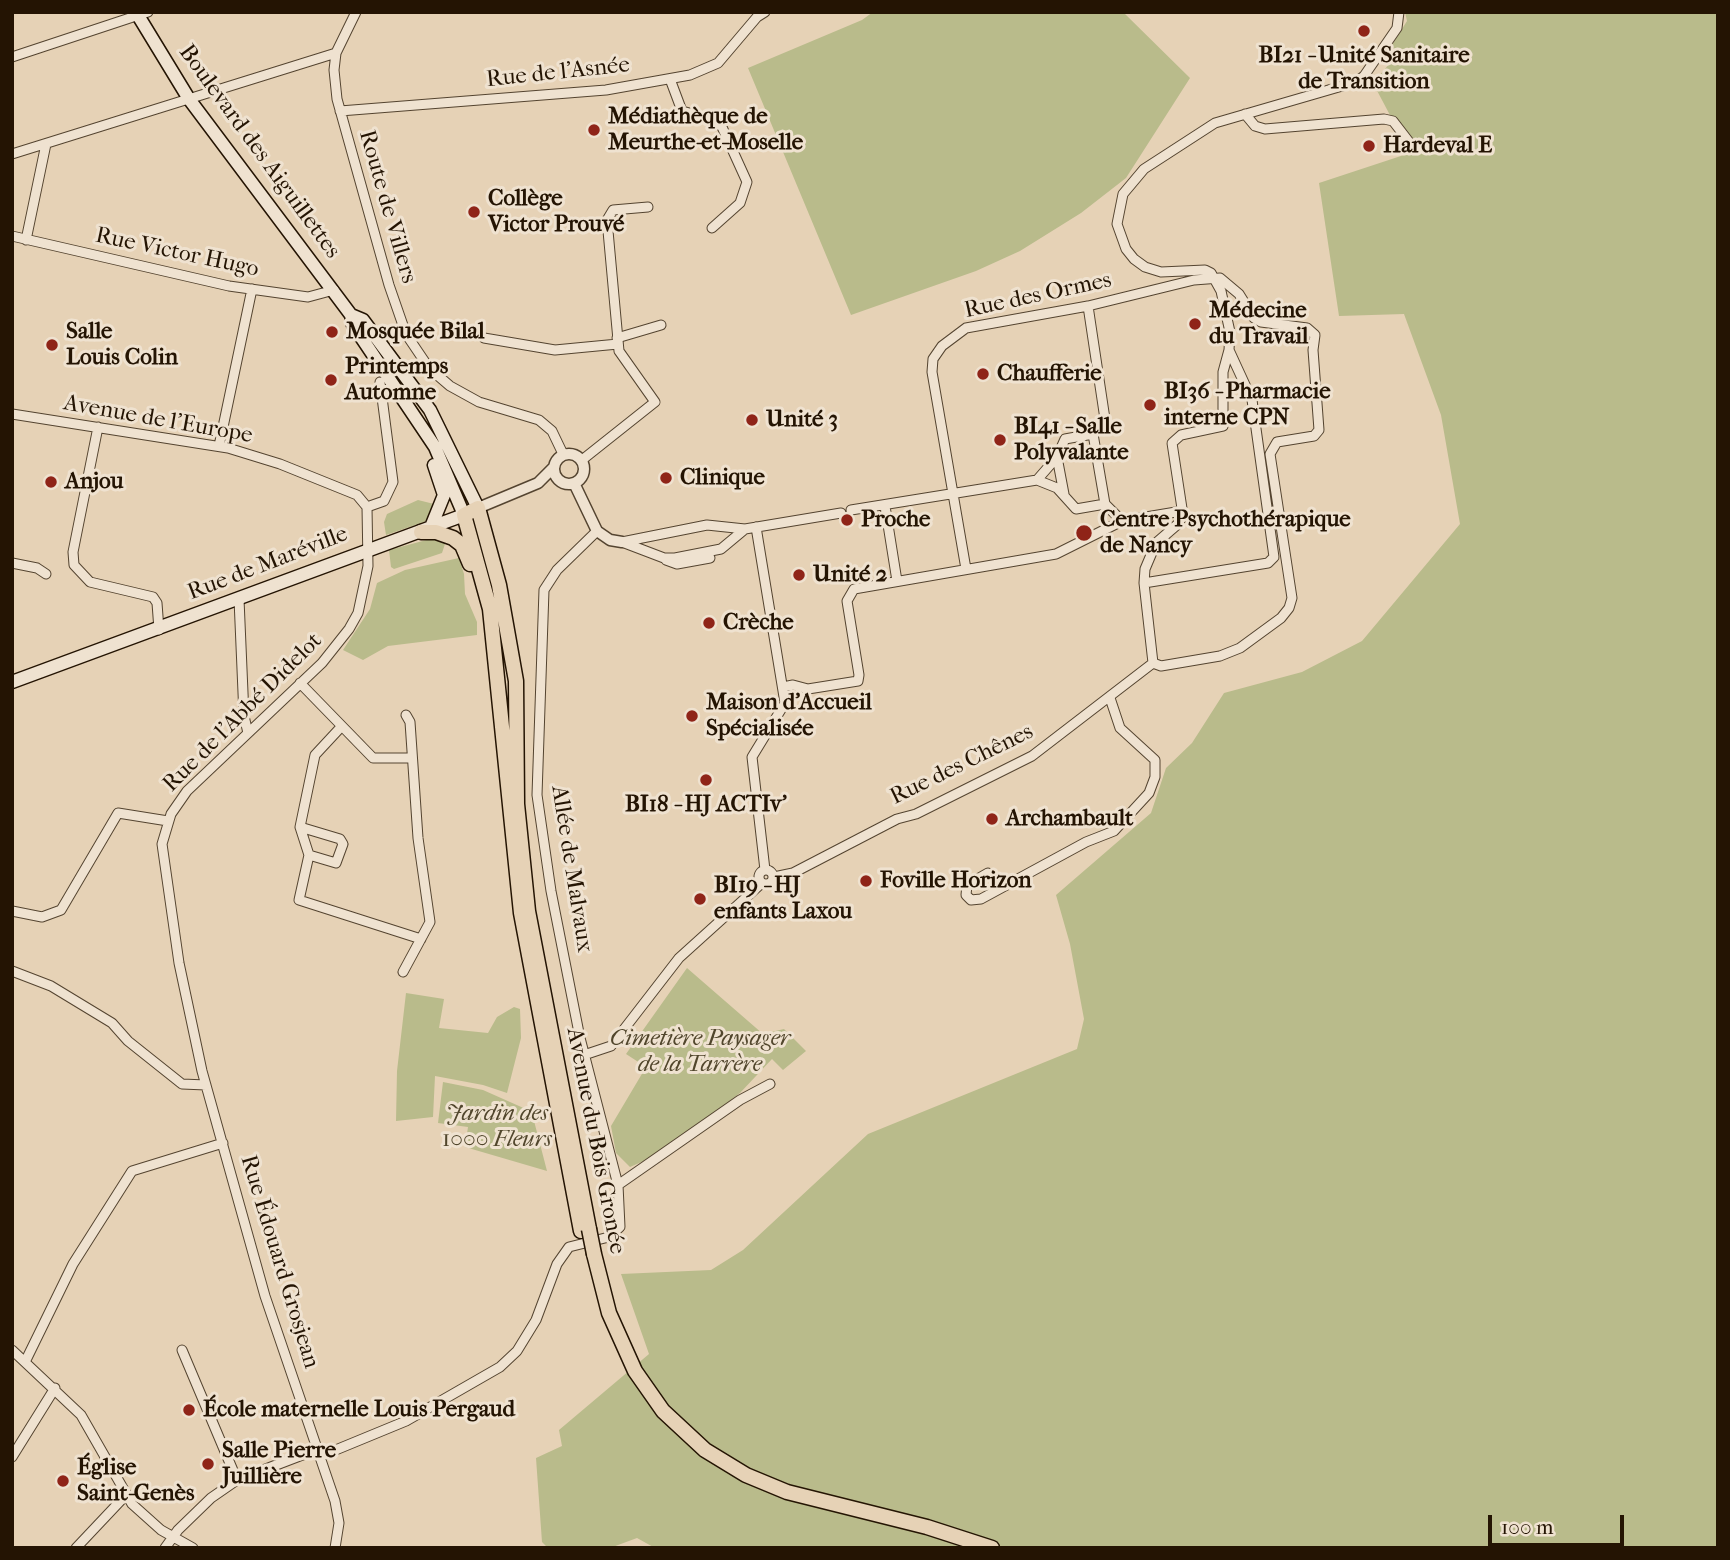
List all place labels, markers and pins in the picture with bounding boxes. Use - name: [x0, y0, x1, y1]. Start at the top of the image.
- marker: BI21 - Unité Sanitaire de Transition: [1356, 23, 1372, 39]
- place label: BI21 - Unité Sanitaire de Transition: [1258, 42, 1470, 96]
- place label: Médiathèque de Meurthe-et-Moselle: [608, 103, 803, 157]
- marker: Médiathèque de Meurthe-et-Moselle: [586, 122, 602, 138]
- place label: Hardeval E: [1383, 132, 1492, 160]
- marker: Hardeval E: [1361, 138, 1377, 154]
- place label: Collège Victor Prouvé: [488, 185, 624, 239]
- marker: Collège Victor Prouvé: [466, 204, 482, 220]
- place label: Médecine du Travail: [1209, 297, 1308, 351]
- marker: Médecine du Travail: [1187, 316, 1203, 332]
- place label: Salle Louis Colin: [66, 318, 178, 372]
- place label: Mosquée Bilal: [346, 318, 485, 346]
- marker: Mosquée Bilal: [324, 324, 340, 340]
- marker: Salle Louis Colin: [44, 337, 60, 353]
- place label: Printemps Automne: [345, 353, 448, 407]
- place label: Chaufferie: [997, 360, 1102, 388]
- marker: Chaufferie: [975, 366, 991, 382]
- marker: Printemps Automne: [323, 372, 339, 388]
- place label: BI36 - Pharmacie interne CPN: [1164, 378, 1331, 432]
- marker: BI36 - Pharmacie interne CPN: [1142, 397, 1158, 413]
- place label: Unité 3: [766, 406, 838, 434]
- marker: Unité 3: [744, 412, 760, 428]
- place label: BI41 - Salle Polyvalante: [1014, 413, 1129, 467]
- marker: BI41 - Salle Polyvalante: [992, 432, 1008, 448]
- place label: Clinique: [680, 464, 765, 492]
- place label: Anjou: [65, 468, 123, 496]
- marker: Clinique: [658, 470, 674, 486]
- marker: Anjou: [43, 474, 59, 490]
- place label: Proche: [861, 506, 930, 534]
- place label: Centre Psychothérapique de Nancy: [1100, 506, 1351, 560]
- marker: Proche: [839, 512, 855, 528]
- marker: Centre Psychothérapique de Nancy: [1074, 523, 1094, 543]
- place label: Unité 2: [813, 561, 887, 589]
- marker: Unité 2: [791, 567, 807, 583]
- place label: Crèche: [723, 609, 794, 637]
- marker: Crèche: [701, 615, 717, 631]
- place label: Maison d'Accueil Spécialisée: [706, 689, 872, 743]
- marker: Maison d'Accueil Spécialisée: [684, 708, 700, 724]
- marker: BI18 - HJ ACTIv': [698, 772, 714, 788]
- place label: BI18 - HJ ACTIv': [625, 791, 787, 819]
- place label: Archambault: [1006, 805, 1133, 833]
- marker: Archambault: [984, 811, 1000, 827]
- place label: Foville Horizon: [880, 867, 1032, 895]
- place label: BI19 - HJ enfants Laxou: [714, 872, 852, 926]
- marker: Foville Horizon: [858, 873, 874, 889]
- marker: BI19 - HJ enfants Laxou: [692, 891, 708, 907]
- place label: École maternelle Louis Pergaud: [203, 1396, 515, 1424]
- marker: École maternelle Louis Pergaud: [181, 1402, 197, 1418]
- place label: Salle Pierre Juillière: [222, 1437, 336, 1491]
- place label: Église Saint-Genès: [77, 1454, 194, 1508]
- marker: Salle Pierre Juillière: [200, 1456, 216, 1472]
- marker: Église Saint-Genès: [55, 1473, 71, 1489]

